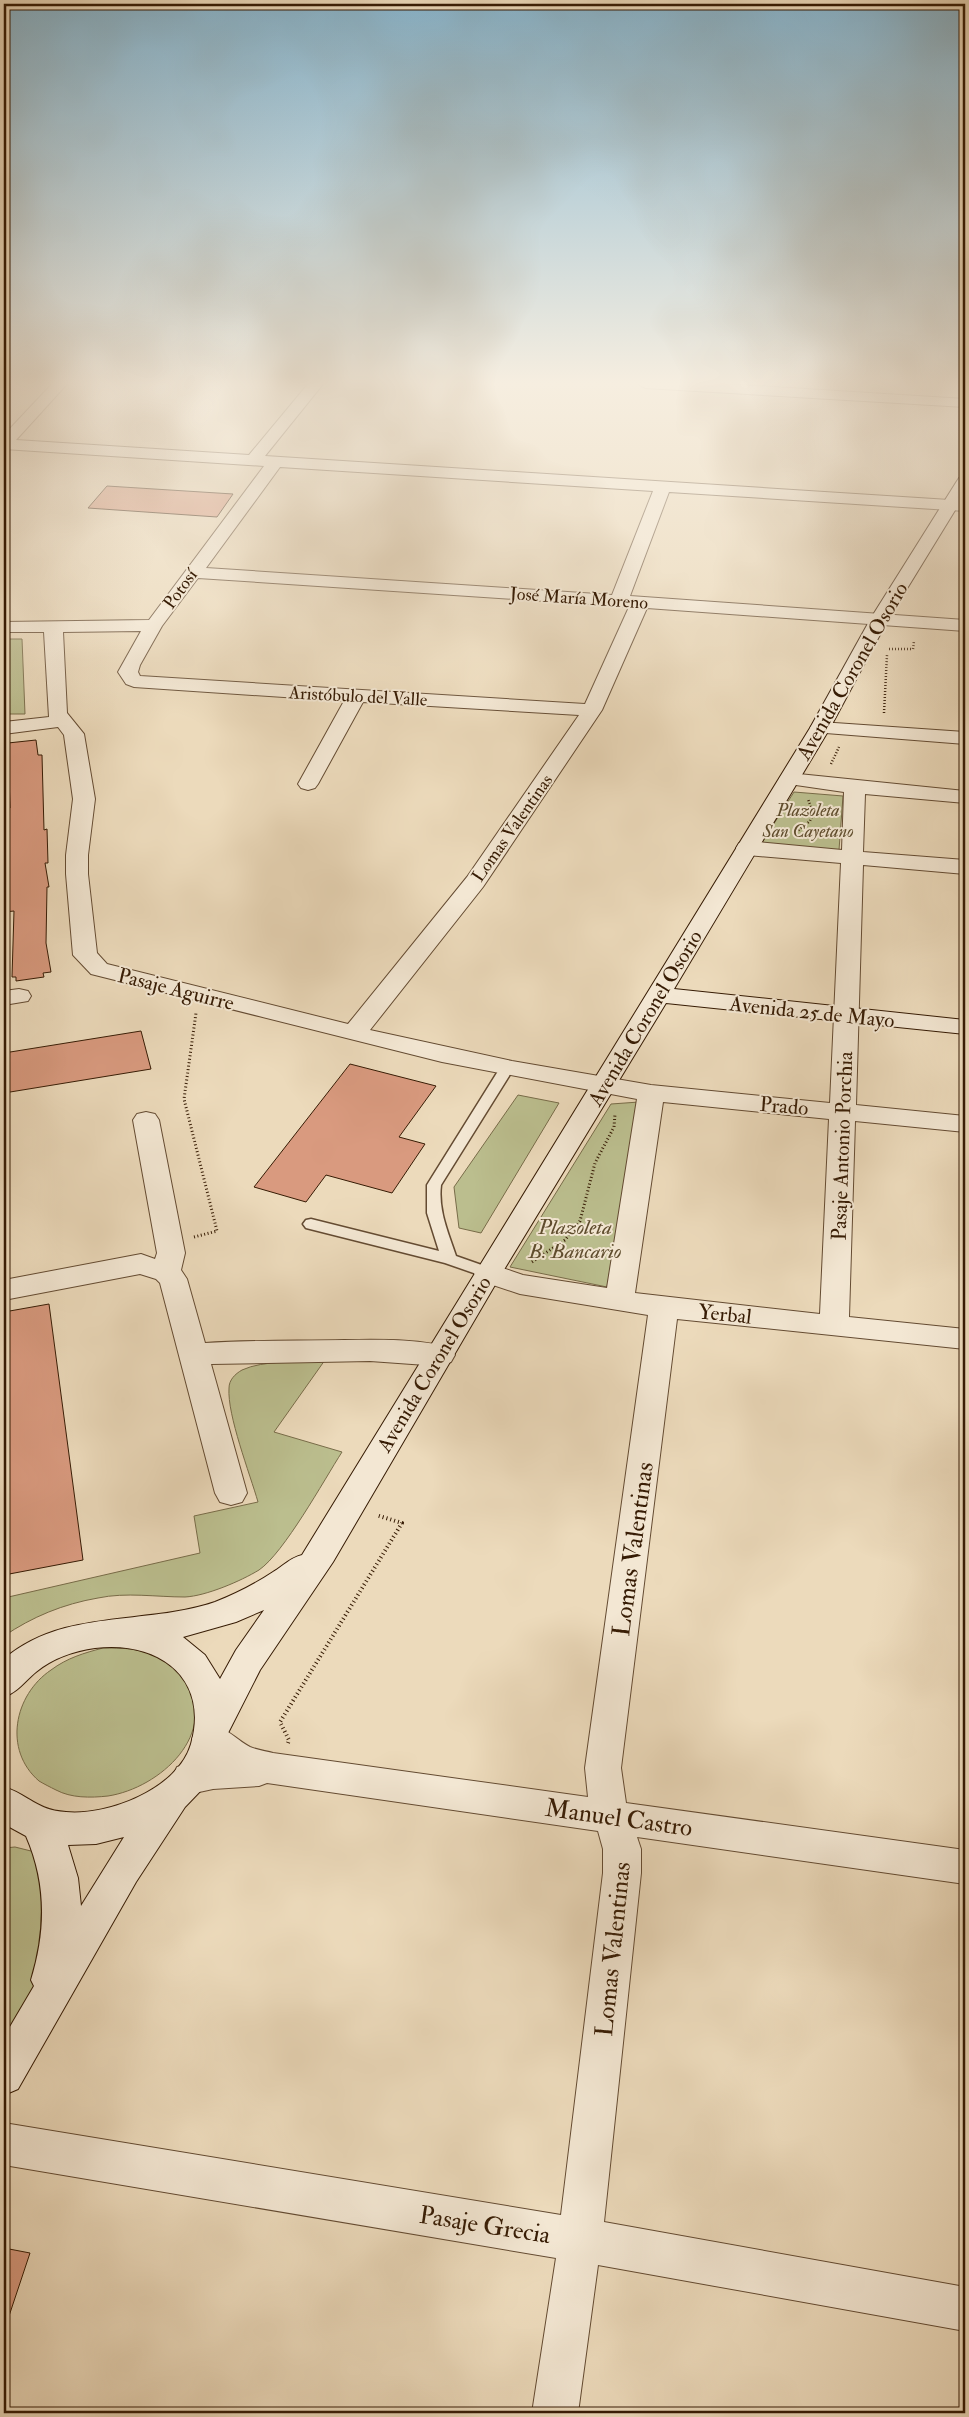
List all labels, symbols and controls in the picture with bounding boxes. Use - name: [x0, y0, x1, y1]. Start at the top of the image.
- street label: Potosí: [158, 564, 203, 614]
- street label: Avenida Coronel Osorio: [790, 578, 914, 766]
- street label: José María Moreno: [508, 582, 649, 615]
- street label: Aristóbulo del Valle: [287, 681, 428, 712]
- street label: Lomas Valentinas: [467, 770, 558, 887]
- park label: Plazoleta San Cayetano: [761, 799, 854, 843]
- street label: Avenida Coronel Osorio: [582, 925, 709, 1112]
- street label: Pasaje Aguirre: [115, 962, 237, 1017]
- street label: Avenida 25 de Mayo: [727, 990, 896, 1035]
- street label: Pasaje Antonio Porchia: [826, 1051, 859, 1241]
- street label: Prado: [758, 1091, 810, 1122]
- park label: Plazoleta B. Bancario: [527, 1214, 622, 1265]
- street label: Avenida Coronel Osorio: [371, 1271, 498, 1458]
- street label: Yerbal: [697, 1298, 754, 1331]
- street label: Lomas Valentinas: [606, 1460, 661, 1638]
- street label: Manuel Castro: [543, 1793, 694, 1844]
- street label: Lomas Valentinas: [589, 1860, 638, 2038]
- street label: Pasaje Grecia: [417, 2200, 553, 2251]

